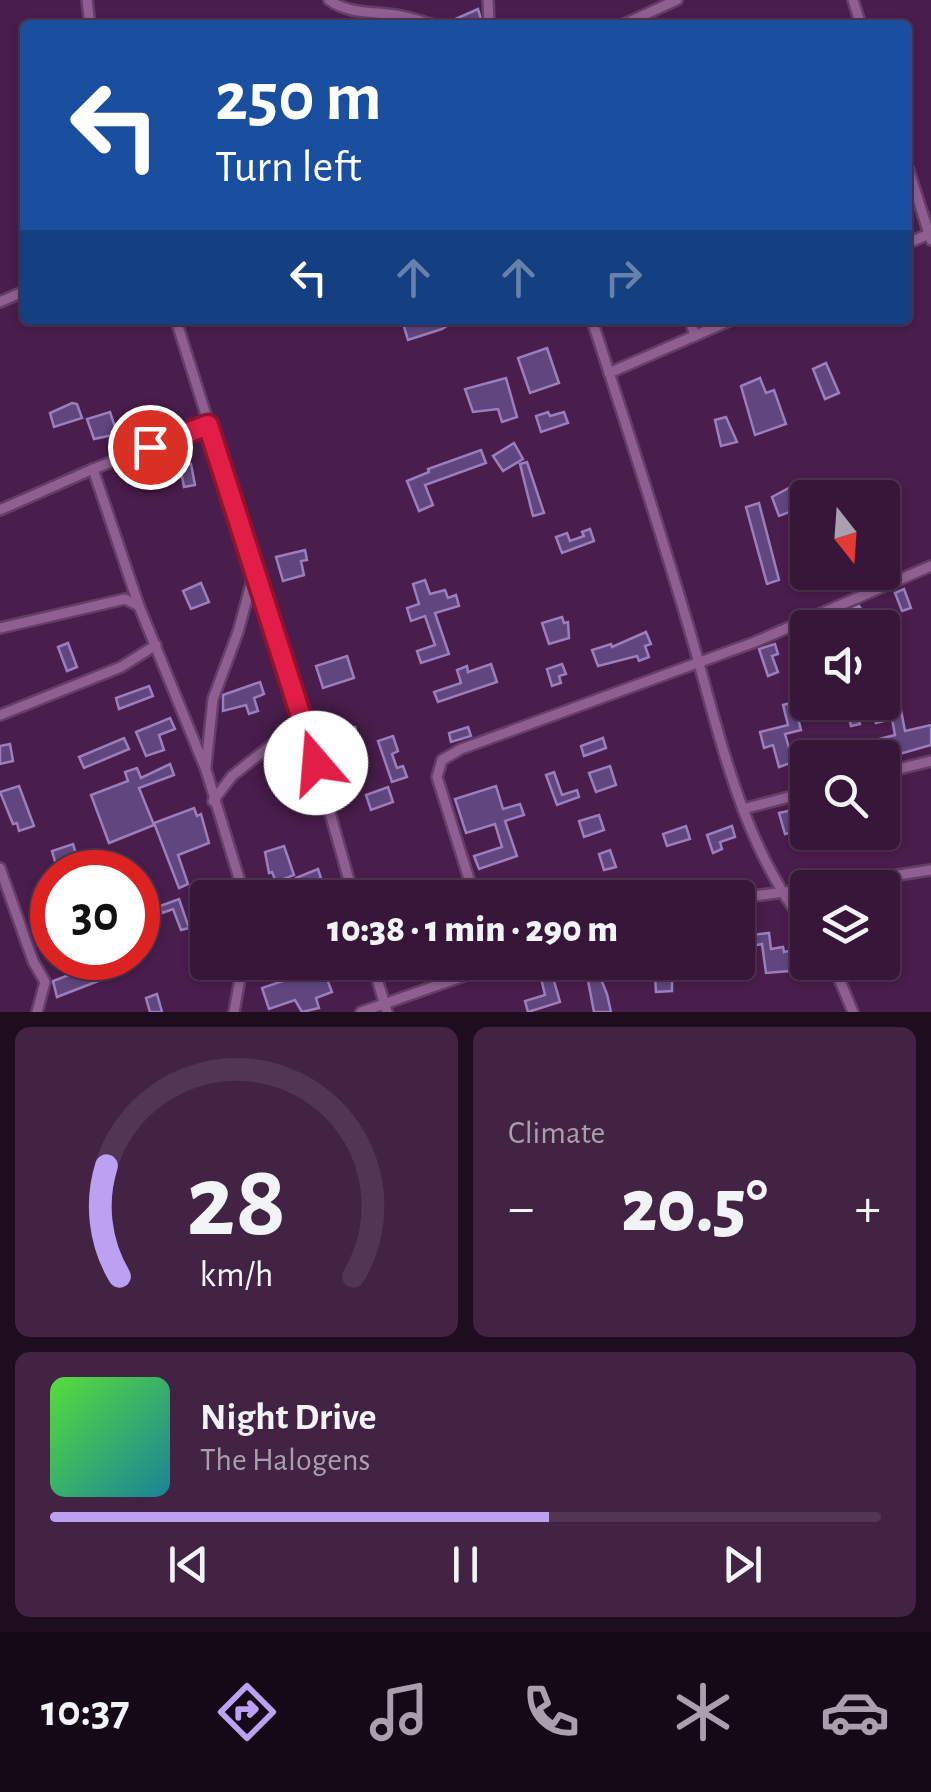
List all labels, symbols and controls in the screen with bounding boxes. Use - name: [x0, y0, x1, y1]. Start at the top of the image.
- icon: left: [50, 60, 180, 190]
- text: 250 m: [215, 63, 382, 133]
- text: Turn left: [215, 145, 362, 190]
- icon: left: [281, 250, 336, 305]
- icon: ahead: [386, 250, 441, 305]
- icon: ahead: [491, 250, 546, 305]
- icon: right: [596, 250, 651, 305]
- pin: [108, 405, 193, 490]
- icon: arrive: [123, 420, 178, 475]
- north arrow: [790, 480, 900, 590]
- map controls: [790, 480, 900, 980]
- button: sound: [790, 610, 900, 720]
- position arrow: [264, 711, 368, 815]
- button: search: [790, 740, 900, 850]
- speed limit sign: 30: [30, 850, 160, 980]
- button: layers: [790, 870, 900, 980]
- text: 10:38 · 1 min · 290 m: [327, 911, 618, 949]
- text: Climate: [508, 1117, 605, 1149]
- text: 28: [186, 1151, 287, 1255]
- text: 20.5°: [621, 1170, 768, 1245]
- text: −: [508, 1181, 534, 1236]
- text: +: [855, 1181, 881, 1236]
- text: km/h: [200, 1257, 273, 1293]
- text: Night Drive: [200, 1399, 376, 1437]
- text: The Halogens: [200, 1444, 370, 1476]
- icon: previous: [161, 1537, 216, 1592]
- icon: pause: [438, 1537, 493, 1592]
- icon: next: [715, 1537, 770, 1592]
- icon: directions: [212, 1677, 282, 1747]
- icon: music: [364, 1677, 434, 1747]
- icon: phone: [516, 1677, 586, 1747]
- icon: climate: [668, 1677, 738, 1747]
- icon: car: [820, 1677, 890, 1747]
- text: 10:37: [41, 1689, 130, 1734]

